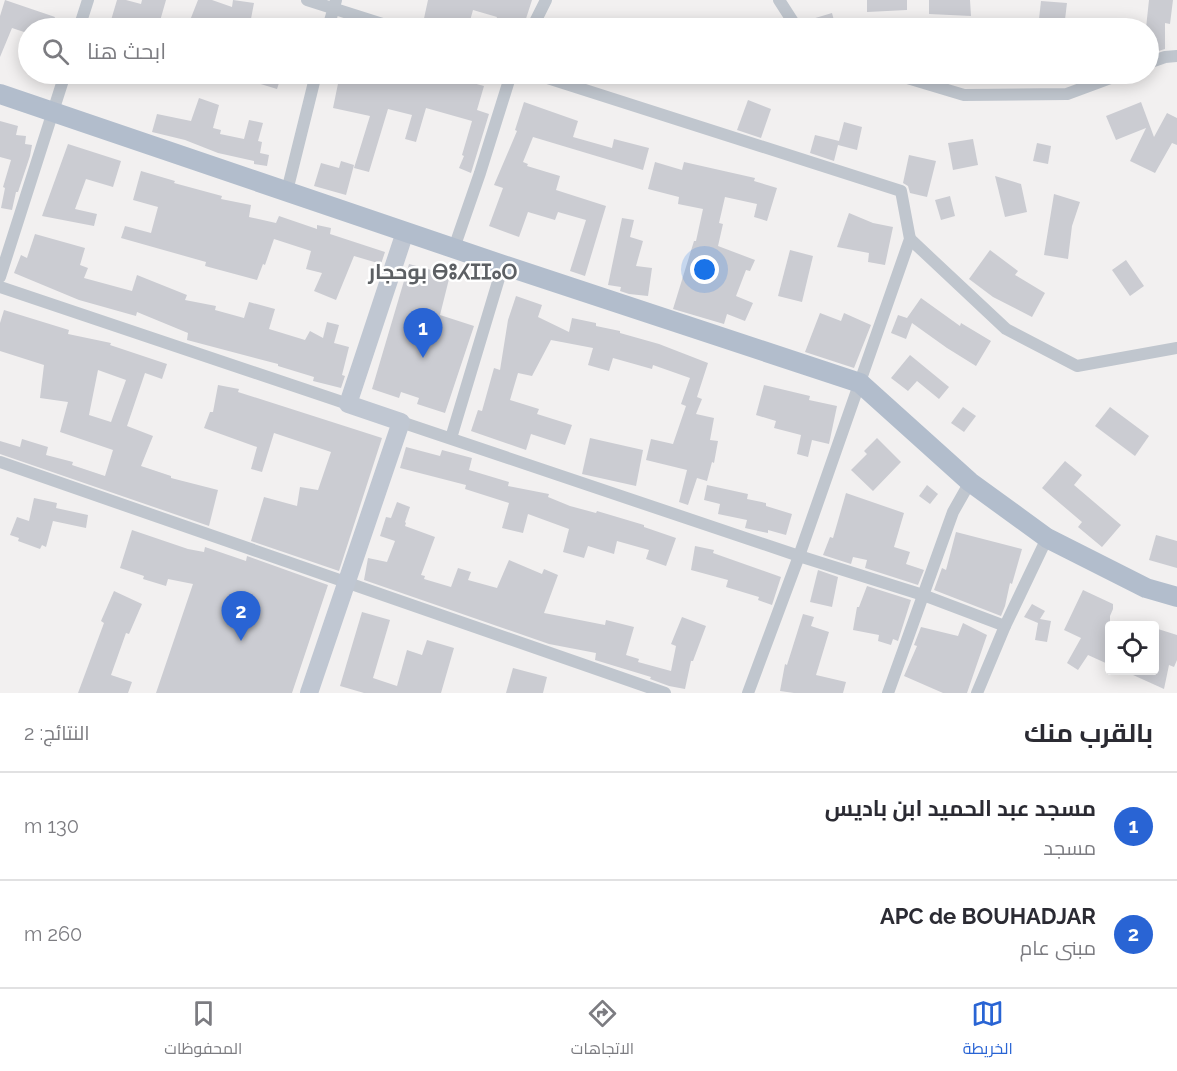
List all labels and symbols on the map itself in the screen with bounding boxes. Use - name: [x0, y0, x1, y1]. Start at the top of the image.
- your location: [690, 255, 719, 284]
- district label: بوحجار ⴱⵓⵃⵊⵊⴰⵔ: [367, 259, 518, 285]
- pin: 1: [404, 308, 442, 358]
- pin: 2: [222, 592, 260, 641]

